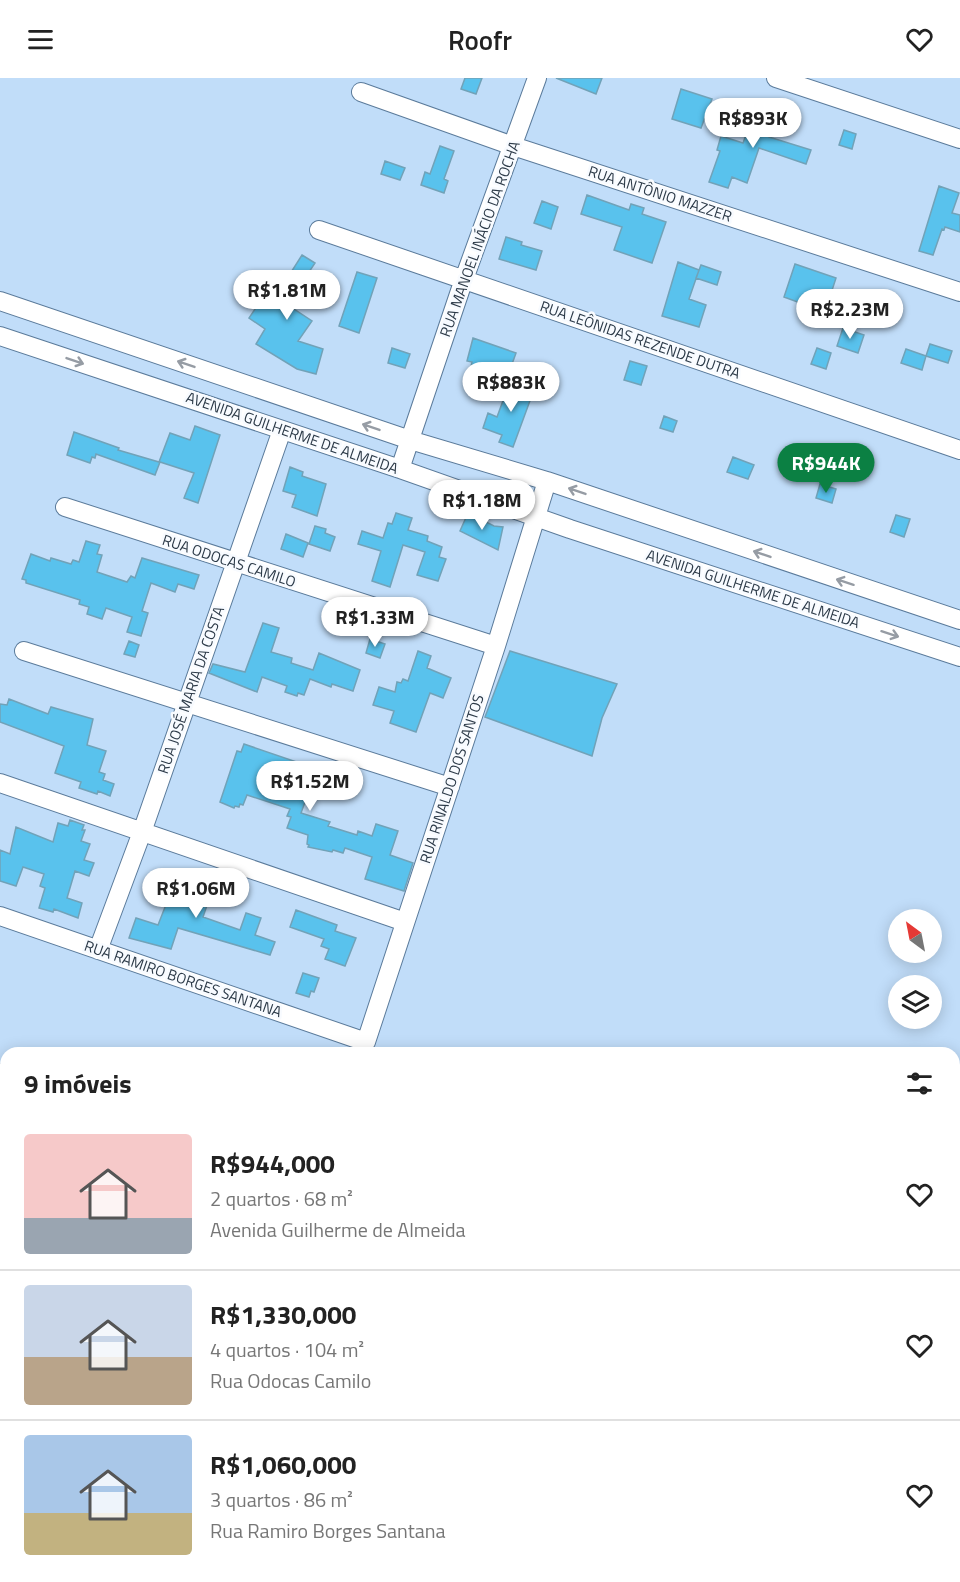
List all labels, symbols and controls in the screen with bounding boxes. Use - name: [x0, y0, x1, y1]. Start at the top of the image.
- text: Roofr: [448, 19, 512, 60]
- icon: menu: [24, 23, 57, 56]
- icon: heart: [903, 23, 936, 56]
- pin: R$893K: [704, 98, 802, 149]
- text: R$893K: [718, 102, 788, 133]
- street label: RUA MANOEL INÁCIO DA ROCHA: [433, 138, 526, 340]
- street label: RUA ANTÔNIO MAZZER: [585, 159, 735, 228]
- pin: R$1.81M: [232, 270, 342, 321]
- text: R$1.81M: [247, 274, 327, 305]
- pin: R$2.23M: [795, 289, 905, 340]
- text: R$2.23M: [810, 293, 890, 324]
- street label: RUA LEÔNIDAS REZENDE DUTRA: [537, 294, 743, 385]
- one-way arrow: [65, 356, 84, 367]
- one-way arrow: [177, 358, 196, 369]
- pin: R$883K: [462, 362, 560, 413]
- text: R$883K: [476, 366, 546, 397]
- street label: AVENIDA GUILHERME DE ALMEIDA: [183, 385, 401, 480]
- one-way arrow: [362, 421, 381, 432]
- pin: R$944K: [777, 443, 875, 494]
- text: R$944K: [791, 447, 861, 478]
- pin: R$1.18M: [427, 480, 537, 531]
- text: R$1.18M: [442, 484, 522, 515]
- one-way arrow: [568, 485, 587, 496]
- street label: RUA ODOCAS CAMILO: [159, 528, 299, 593]
- street label: AVENIDA GUILHERME DE ALMEIDA: [644, 543, 863, 634]
- one-way arrow: [753, 547, 772, 558]
- one-way arrow: [836, 575, 855, 586]
- pin: R$1.33M: [320, 597, 430, 648]
- text: R$1.33M: [335, 601, 415, 632]
- street label: RUA JOSÉ MARIA DA COSTA: [151, 603, 230, 777]
- one-way arrow: [880, 629, 899, 640]
- street label: RUA RINALDO DOS SANTOS: [413, 691, 490, 866]
- pin: R$1.52M: [255, 761, 365, 812]
- text: R$1.52M: [270, 765, 350, 796]
- pin: R$1.06M: [141, 868, 251, 919]
- text: R$1.06M: [156, 872, 236, 903]
- north arrow: [888, 909, 942, 963]
- map controls: [888, 909, 942, 1029]
- street label: RUA RAMIRO BORGES SANTANA: [81, 934, 285, 1023]
- button: layers: [888, 975, 942, 1029]
- text: 9 imóveis: [24, 1064, 131, 1103]
- icon: filters: [903, 1067, 936, 1100]
- text: R$944,000: [210, 1144, 335, 1183]
- icon: home: [72, 1158, 144, 1230]
- icon: heart: [903, 1178, 936, 1211]
- text: 2 quartos · 68 m²: [210, 1183, 353, 1214]
- text: Avenida Guilherme de Almeida: [210, 1214, 466, 1245]
- text: R$1,330,000: [210, 1295, 356, 1334]
- icon: home: [72, 1309, 144, 1381]
- icon: heart: [903, 1329, 936, 1362]
- text: 4 quartos · 104 m²: [210, 1334, 364, 1365]
- text: Rua Odocas Camilo: [210, 1365, 371, 1396]
- text: R$1,060,000: [210, 1445, 356, 1484]
- icon: home: [72, 1459, 144, 1531]
- icon: heart: [903, 1479, 936, 1512]
- text: 3 quartos · 86 m²: [210, 1484, 353, 1515]
- text: Rua Ramiro Borges Santana: [210, 1515, 446, 1546]

